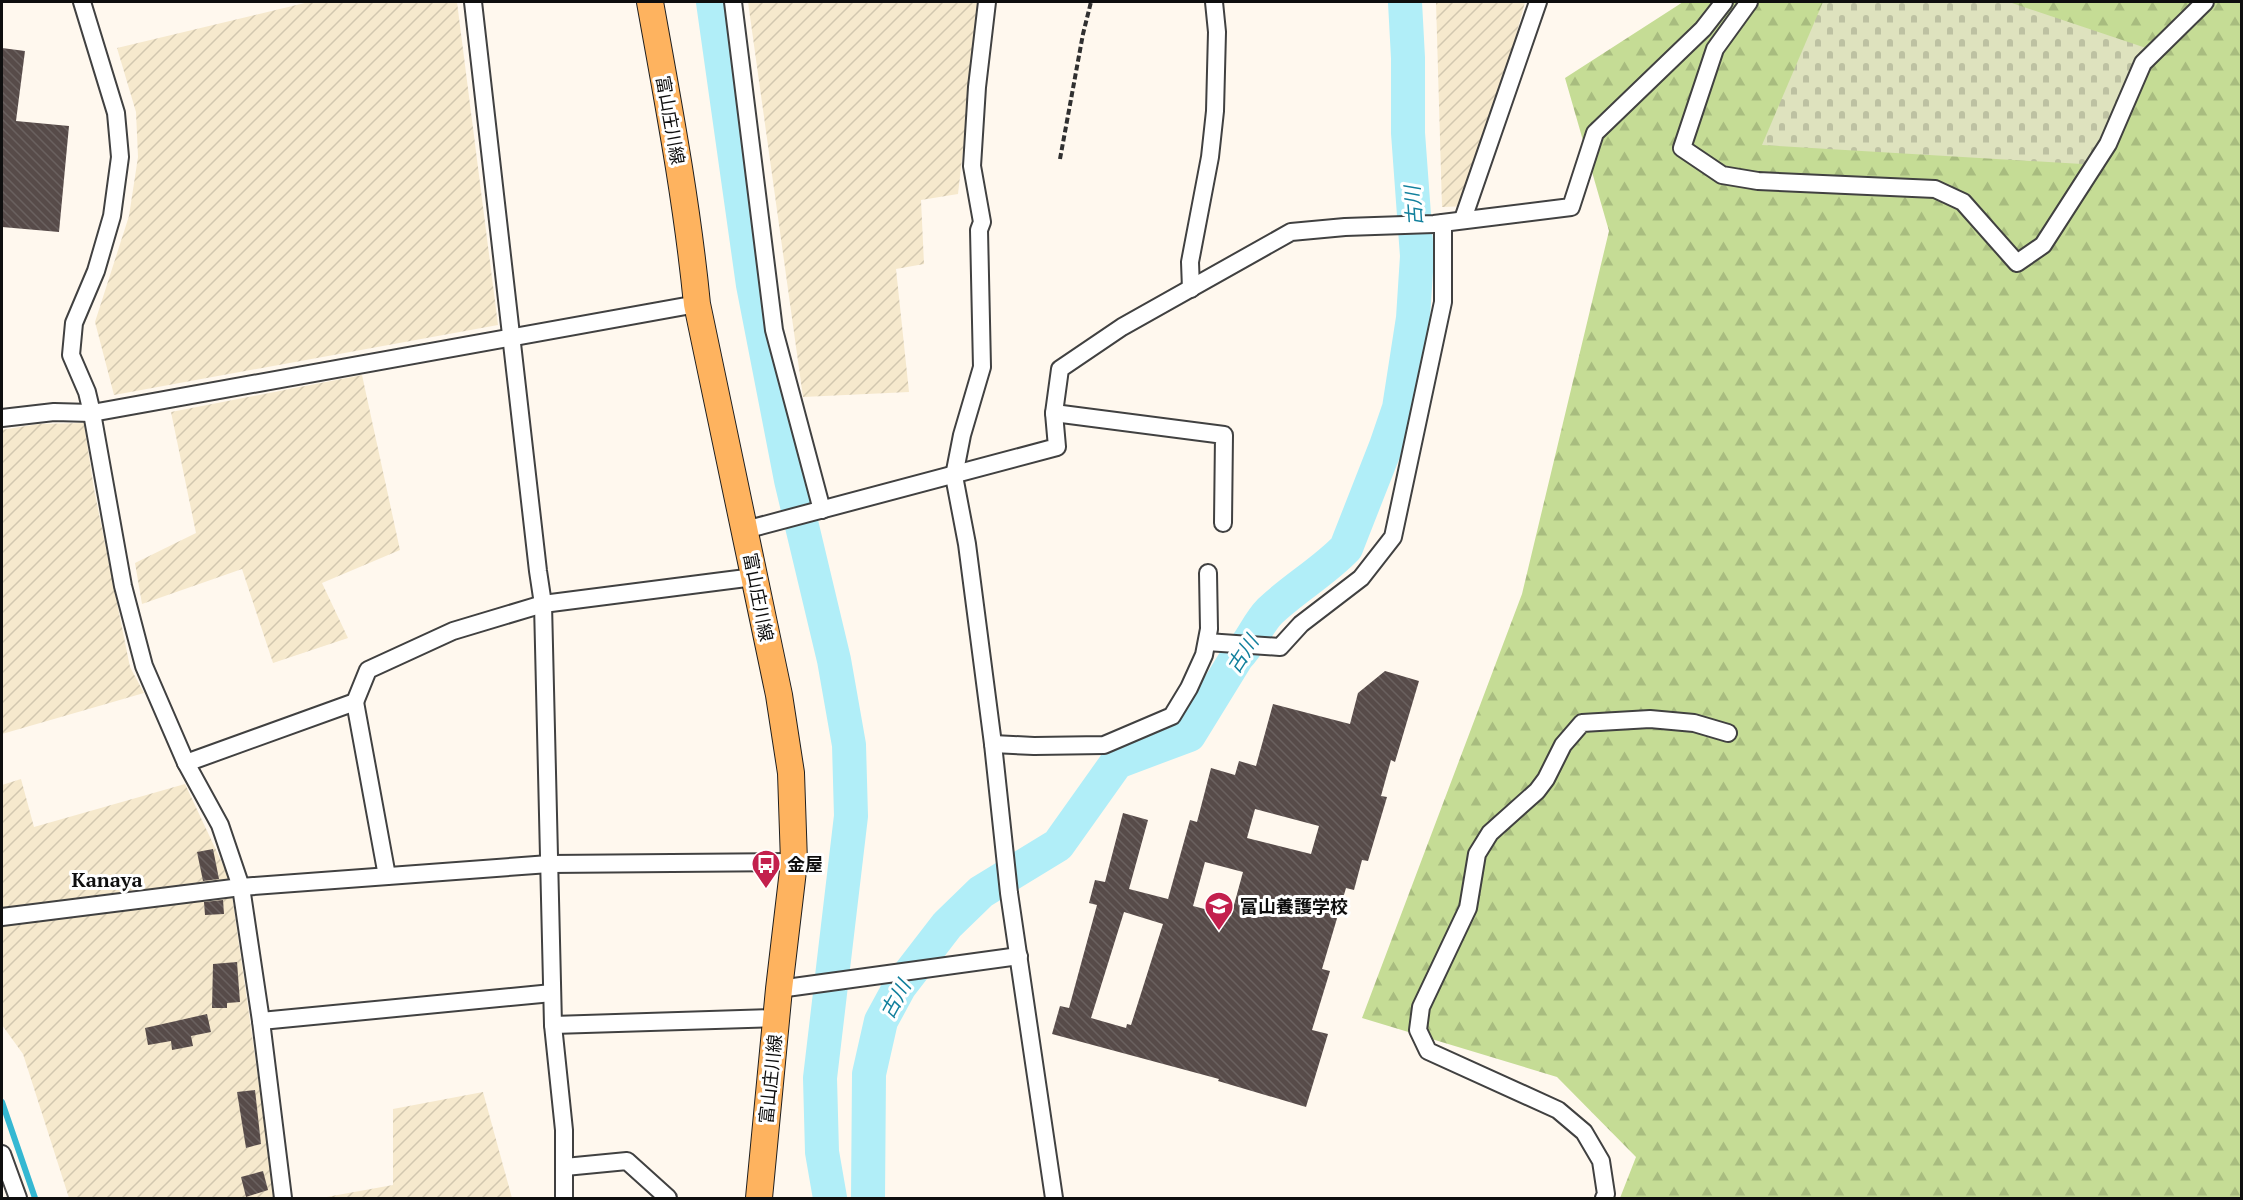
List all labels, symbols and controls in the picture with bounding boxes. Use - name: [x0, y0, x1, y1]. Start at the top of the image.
- street label: 富山庄川線: [651, 74, 691, 166]
- water label: 古川: [1398, 183, 1428, 227]
- street label: 富山庄川線: [739, 551, 779, 643]
- water label: 古川: [1220, 628, 1265, 678]
- bus stop icon: 金屋: [750, 848, 782, 890]
- place label: 金屋: [787, 852, 823, 876]
- district label: Kanaya: [71, 866, 143, 893]
- school or university icon: 富山養護学校: [1203, 890, 1235, 932]
- place label: 富山養護学校: [1240, 894, 1348, 918]
- water label: 古川: [873, 973, 917, 1023]
- street label: 富山庄川線: [753, 1033, 787, 1125]

